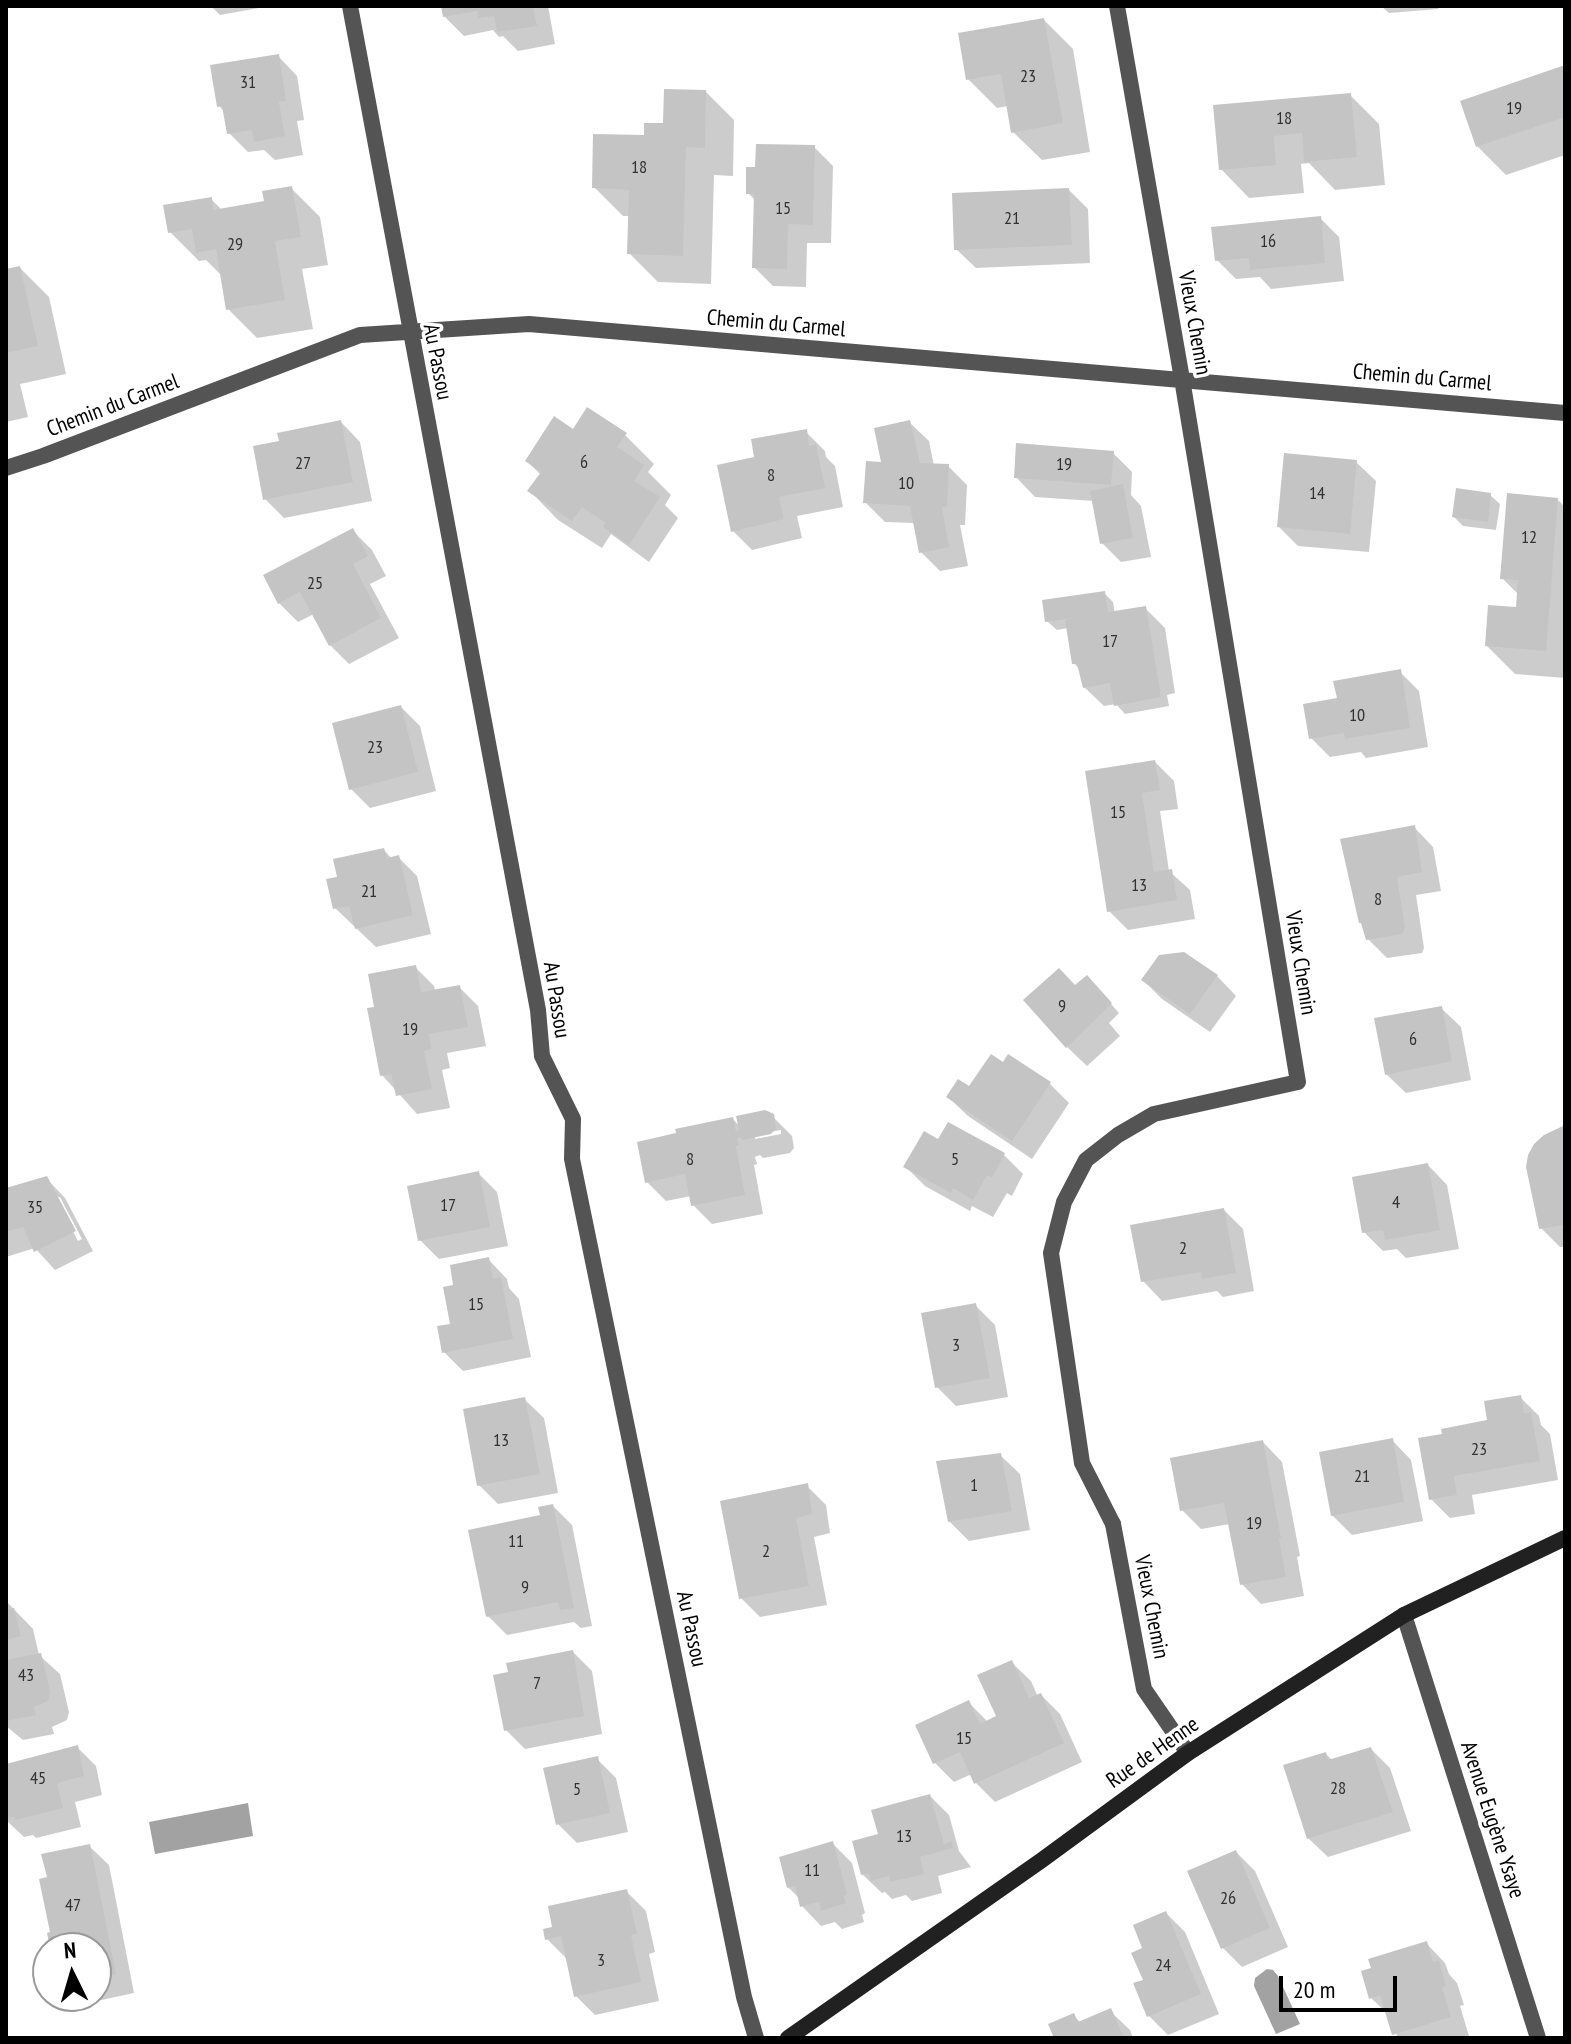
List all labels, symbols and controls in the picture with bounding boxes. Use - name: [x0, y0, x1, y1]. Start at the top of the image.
- house number: 23: [1020, 66, 1036, 88]
- house number: 31: [240, 72, 256, 94]
- house number: 19: [1506, 98, 1522, 120]
- house number: 18: [1276, 108, 1292, 130]
- house number: 18: [631, 157, 647, 179]
- house number: 15: [775, 198, 791, 220]
- house number: 21: [1004, 208, 1020, 230]
- house number: 16: [1260, 231, 1276, 253]
- house number: 29: [227, 234, 243, 256]
- street label: Vieux Chemin: [1172, 269, 1216, 377]
- street label: Chemin du Carmel: [706, 305, 846, 343]
- street label: Au Passou: [417, 322, 457, 402]
- street label: Chemin du Carmel: [1352, 359, 1492, 397]
- street label: Chemin du Carmel: [43, 369, 183, 443]
- house number: 6: [580, 452, 588, 474]
- house number: 27: [295, 453, 311, 475]
- house number: 19: [1056, 454, 1072, 476]
- house number: 8: [767, 465, 775, 487]
- house number: 10: [898, 473, 914, 495]
- house number: 14: [1309, 483, 1325, 505]
- house number: 12: [1521, 527, 1537, 549]
- house number: 25: [307, 573, 323, 595]
- house number: 17: [1102, 631, 1118, 653]
- house number: 10: [1349, 705, 1365, 727]
- house number: 23: [367, 737, 383, 759]
- house number: 15: [1110, 802, 1126, 824]
- house number: 13: [1131, 875, 1147, 897]
- house number: 21: [361, 881, 377, 903]
- house number: 8: [1374, 889, 1382, 911]
- street label: Vieux Chemin: [1279, 909, 1321, 1017]
- street label: Au Passou: [537, 960, 575, 1040]
- house number: 9: [1058, 996, 1066, 1018]
- house number: 19: [402, 1019, 418, 1041]
- house number: 6: [1409, 1029, 1417, 1051]
- house number: 8: [686, 1149, 694, 1171]
- house number: 5: [951, 1149, 959, 1171]
- house number: 4: [1392, 1192, 1400, 1214]
- house number: 17: [440, 1195, 456, 1217]
- house number: 35: [27, 1197, 43, 1219]
- house number: 2: [1179, 1238, 1187, 1260]
- house number: 15: [468, 1294, 484, 1316]
- house number: 3: [952, 1335, 960, 1357]
- house number: 13: [493, 1430, 509, 1452]
- house number: 23: [1471, 1439, 1487, 1461]
- house number: 21: [1354, 1466, 1370, 1488]
- house number: 1: [970, 1475, 978, 1497]
- house number: 19: [1246, 1513, 1262, 1535]
- house number: 11: [508, 1531, 524, 1553]
- house number: 2: [762, 1541, 770, 1563]
- street label: Vieux Chemin: [1128, 1553, 1174, 1661]
- house number: 9: [521, 1577, 529, 1599]
- street label: Au Passou: [670, 1589, 712, 1669]
- house number: 43: [18, 1665, 34, 1687]
- house number: 7: [533, 1673, 541, 1695]
- street label: Rue de Henne: [1102, 1712, 1204, 1794]
- house number: 15: [956, 1728, 972, 1750]
- street label: Avenue Eugène Ysaye: [1454, 1738, 1530, 1902]
- house number: 45: [30, 1768, 46, 1790]
- house number: 28: [1330, 1778, 1346, 1800]
- house number: 5: [573, 1779, 581, 1801]
- house number: 13: [896, 1826, 912, 1848]
- house number: 11: [804, 1860, 820, 1882]
- house number: 26: [1220, 1888, 1236, 1910]
- house number: 47: [65, 1895, 81, 1917]
- north arrow: [32, 1932, 112, 2012]
- text: N: [63, 1936, 77, 1965]
- house number: 3: [597, 1950, 605, 1972]
- house number: 24: [1155, 1955, 1171, 1977]
- scale bar: [1283, 1960, 1401, 2010]
- text: 20 m: [1293, 1974, 1335, 2005]

